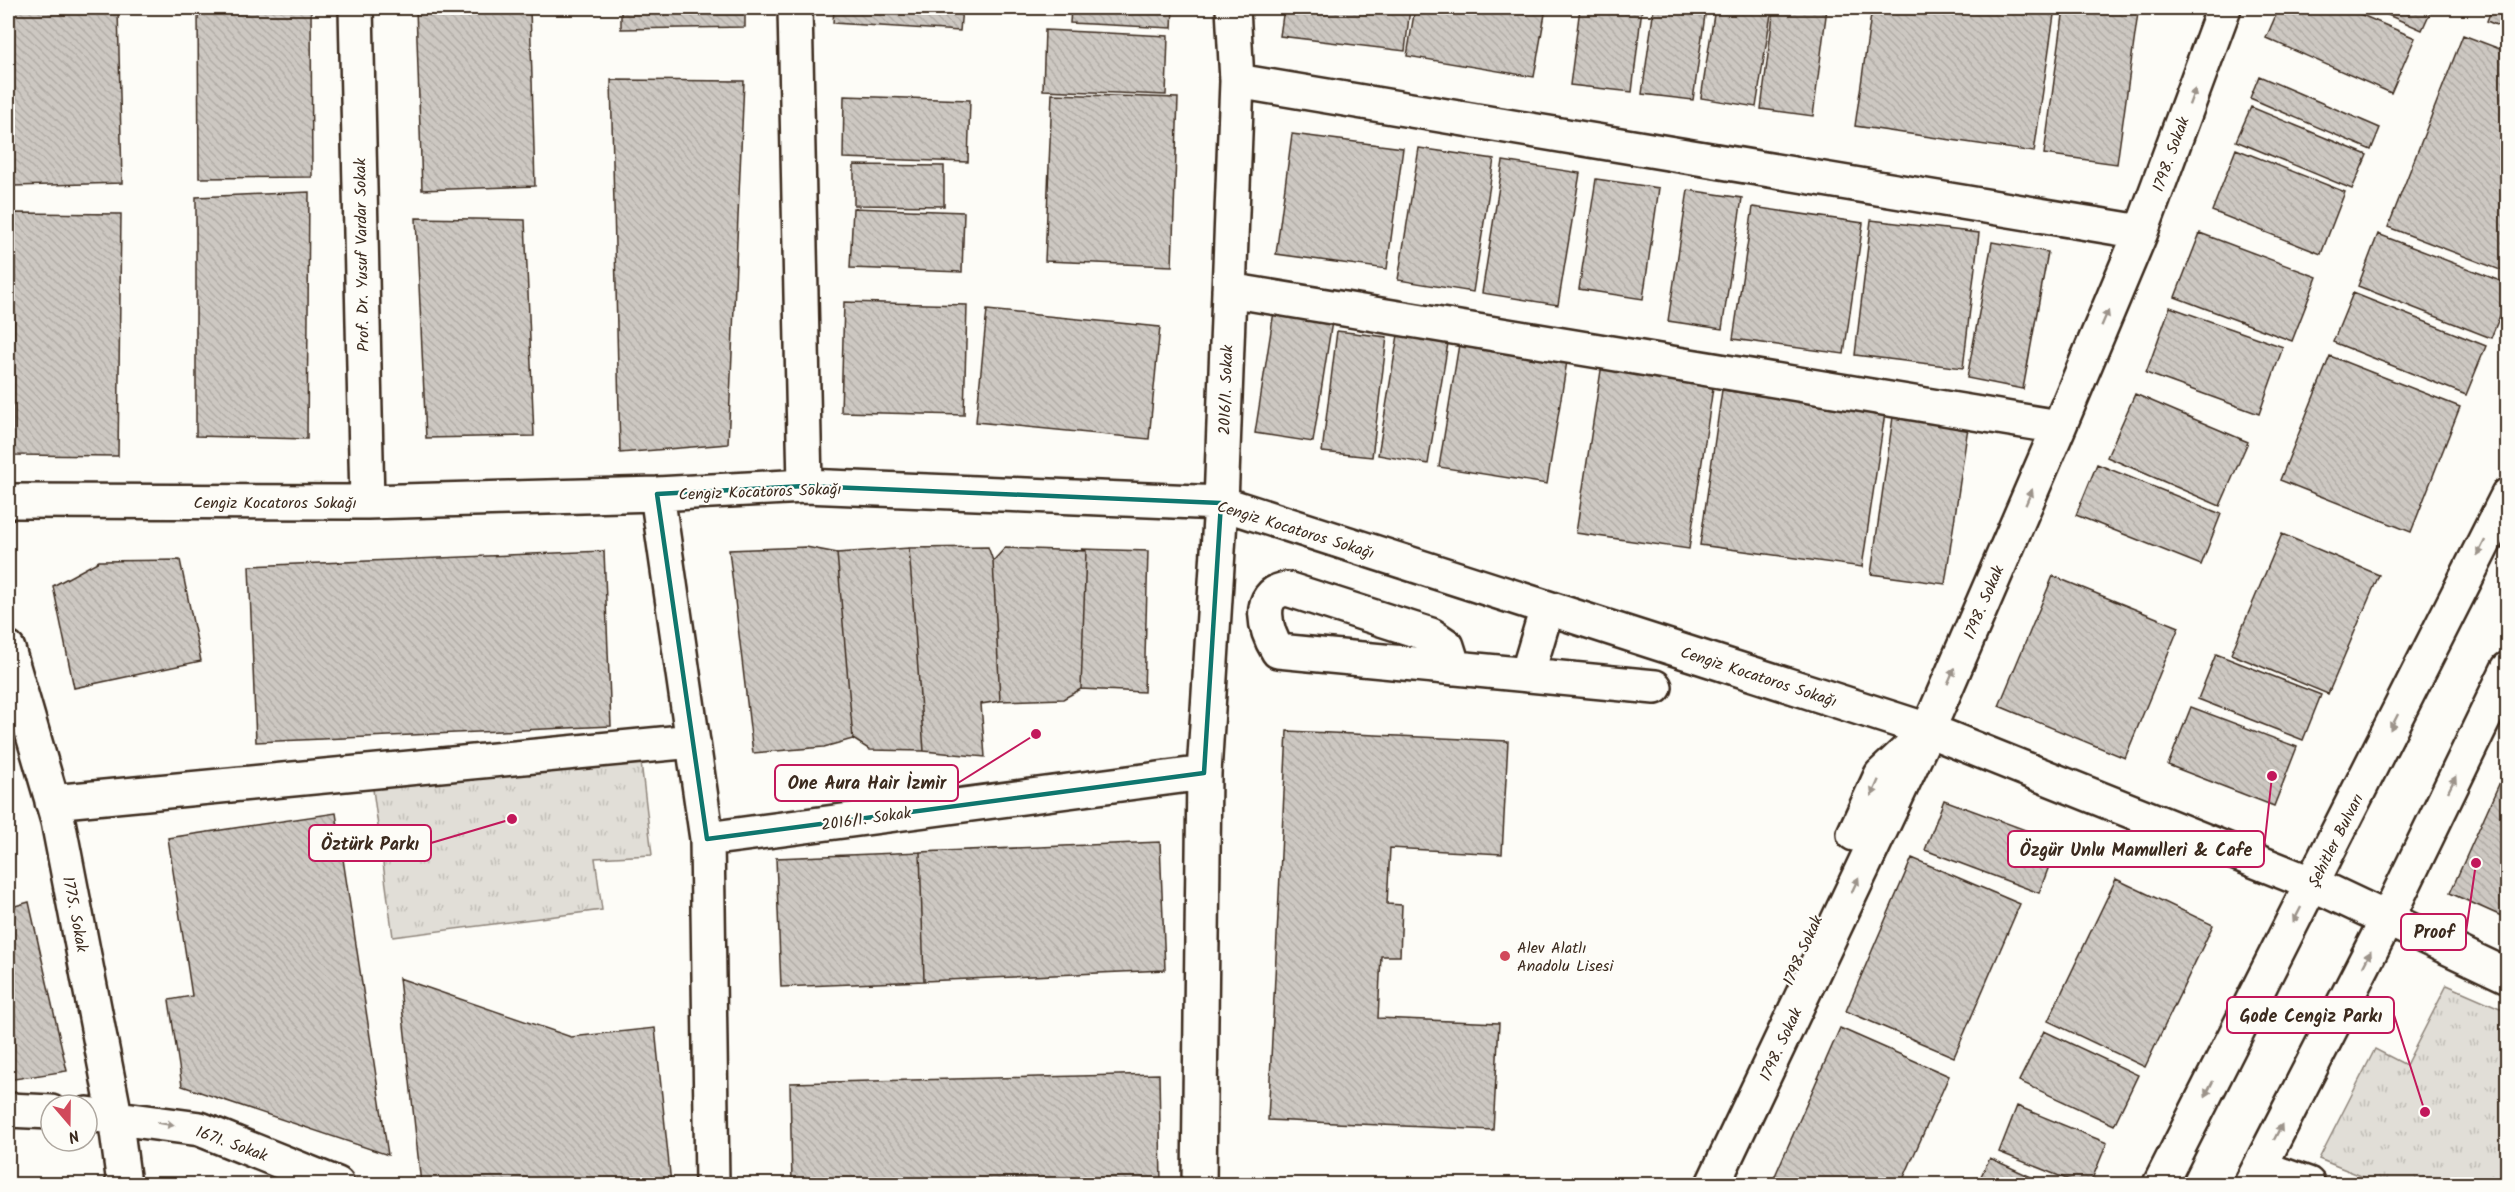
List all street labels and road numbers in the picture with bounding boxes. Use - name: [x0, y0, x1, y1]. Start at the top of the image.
- street label: 1798. Sokak: [2146, 113, 2197, 196]
- street label: Prof. Dr. Yusuf Vardar Sokak: [348, 157, 377, 352]
- street label: 2016/1. Sokak: [1212, 344, 1241, 436]
- street label: Cengiz Kocatoros Sokağı: [678, 477, 842, 508]
- street label: Cengiz Kocatoros Sokağı: [193, 491, 357, 516]
- street label: Cengiz Kocatoros Sokağı: [1214, 495, 1377, 566]
- street label: 1798. Sokak: [1958, 561, 2011, 644]
- street label: Cengiz Kocatoros Sokağı: [1677, 640, 1840, 715]
- street label: Şehitler Bulvarı: [2302, 789, 2371, 892]
- street label: 2016/1. Sokak: [820, 801, 913, 838]
- street label: 1775. Sokak: [55, 874, 94, 955]
- street label: 1798 Sokak: [1777, 911, 1830, 990]
- street label: 1798. Sokak: [1753, 1003, 1809, 1085]
- street label: 1671. Sokak: [192, 1120, 271, 1169]

